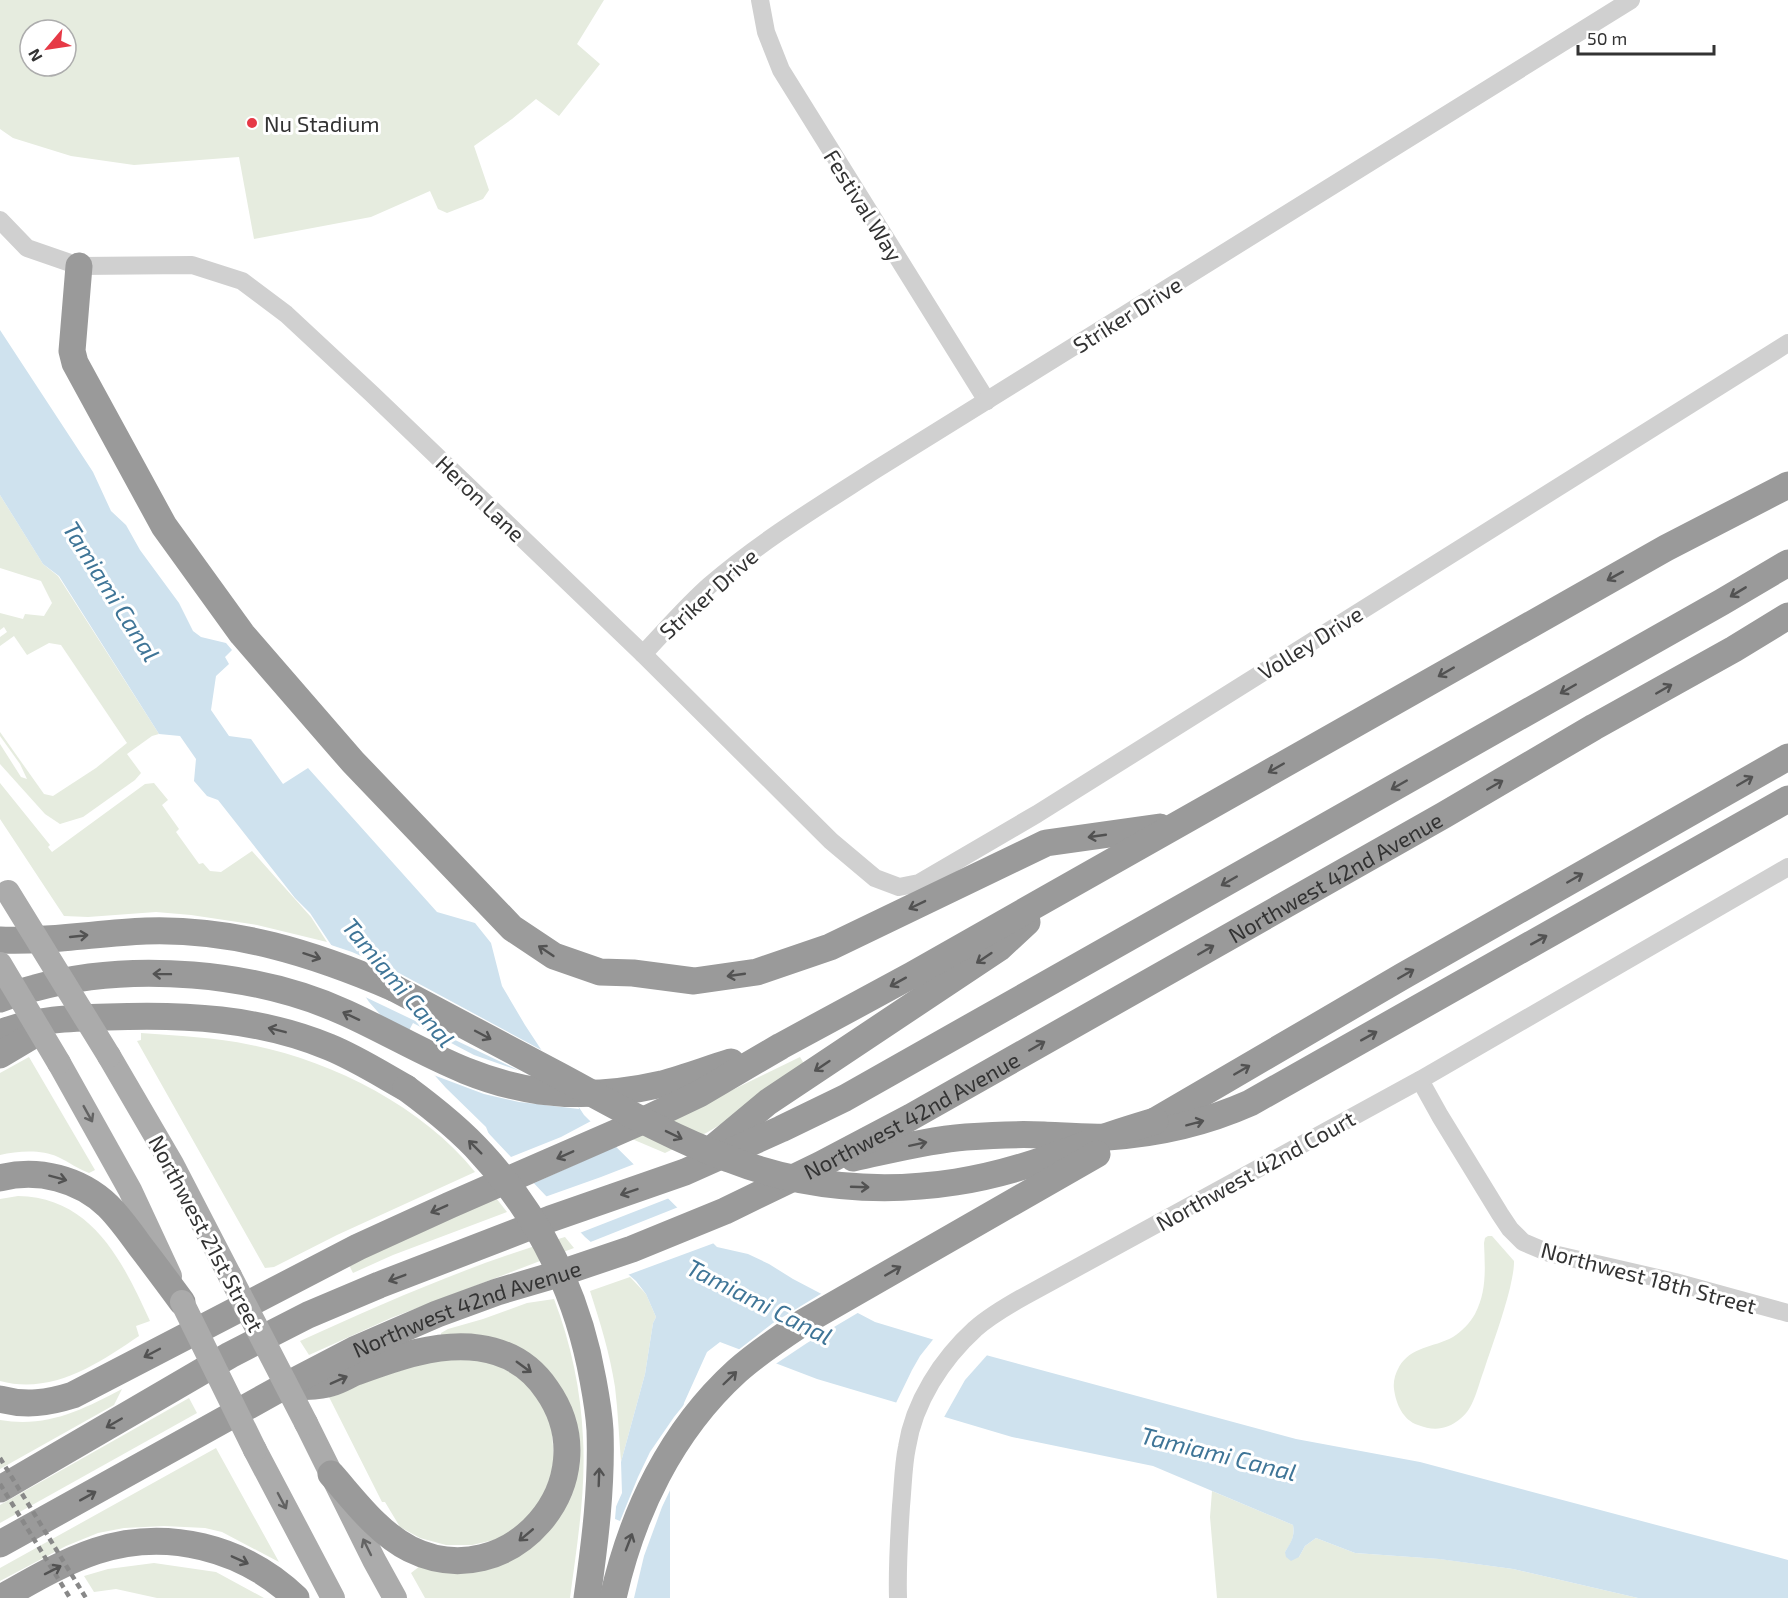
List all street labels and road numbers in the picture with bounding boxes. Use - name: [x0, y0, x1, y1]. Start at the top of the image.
- street label: Festival Way: [819, 144, 909, 266]
- street label: Striker Drive: [1068, 270, 1186, 358]
- street label: Heron Lane: [431, 449, 531, 547]
- street label: Striker Drive: [654, 542, 762, 644]
- street label: Volley Drive: [1253, 600, 1367, 684]
- street label: Northwest 42nd Avenue: [1223, 806, 1447, 948]
- street label: Northwest 42nd Avenue: [799, 1045, 1024, 1184]
- street label: Northwest 42nd Court: [1151, 1104, 1359, 1236]
- street label: Northwest 21st Street: [144, 1130, 270, 1336]
- street label: Northwest 18th Street: [1539, 1236, 1759, 1318]
- street label: Northwest 42nd Avenue: [348, 1254, 584, 1362]

